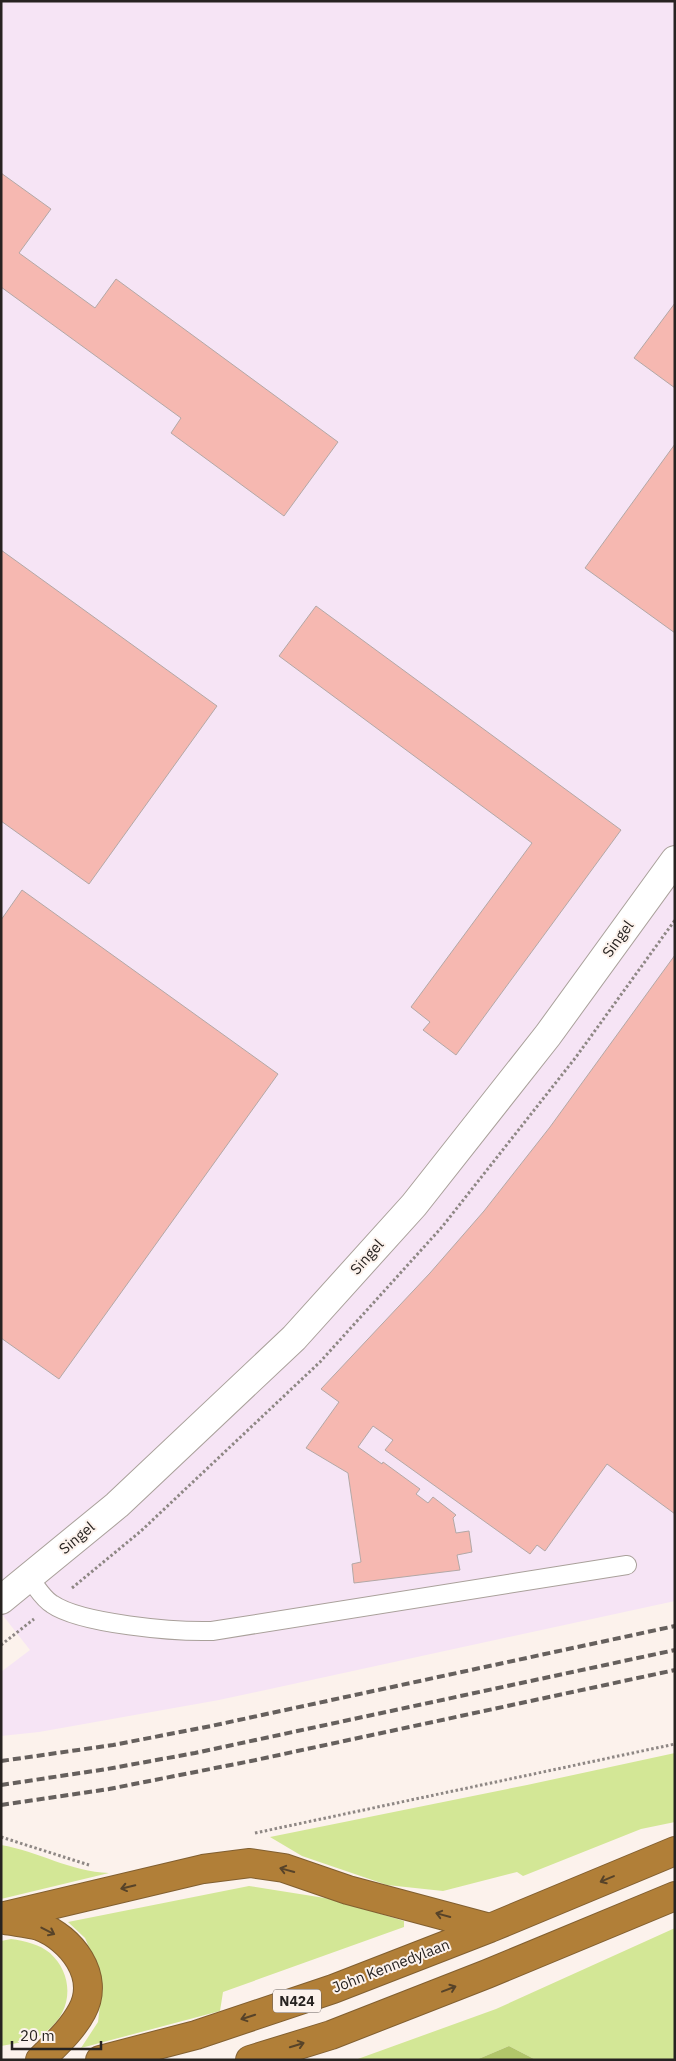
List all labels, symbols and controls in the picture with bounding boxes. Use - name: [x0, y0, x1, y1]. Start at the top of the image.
- street label: Singel: [598, 916, 637, 961]
- street label: Singel: [346, 1235, 387, 1278]
- street label: Singel: [55, 1517, 99, 1558]
- one-way arrow: [279, 1864, 295, 1874]
- one-way arrow: [600, 1875, 615, 1885]
- one-way arrow: [120, 1883, 136, 1892]
- one-way arrow: [435, 1910, 451, 1919]
- one-way arrow: [40, 1927, 55, 1936]
- street label: John Kennedylaan: [329, 1934, 452, 1997]
- one-way arrow: [441, 1984, 456, 1993]
- road number: N424: [273, 1990, 321, 2012]
- one-way arrow: [240, 2013, 256, 2023]
- scale bar: [12, 2018, 101, 2050]
- text: 20 m: [20, 2026, 55, 2045]
- one-way arrow: [288, 2040, 304, 2050]

